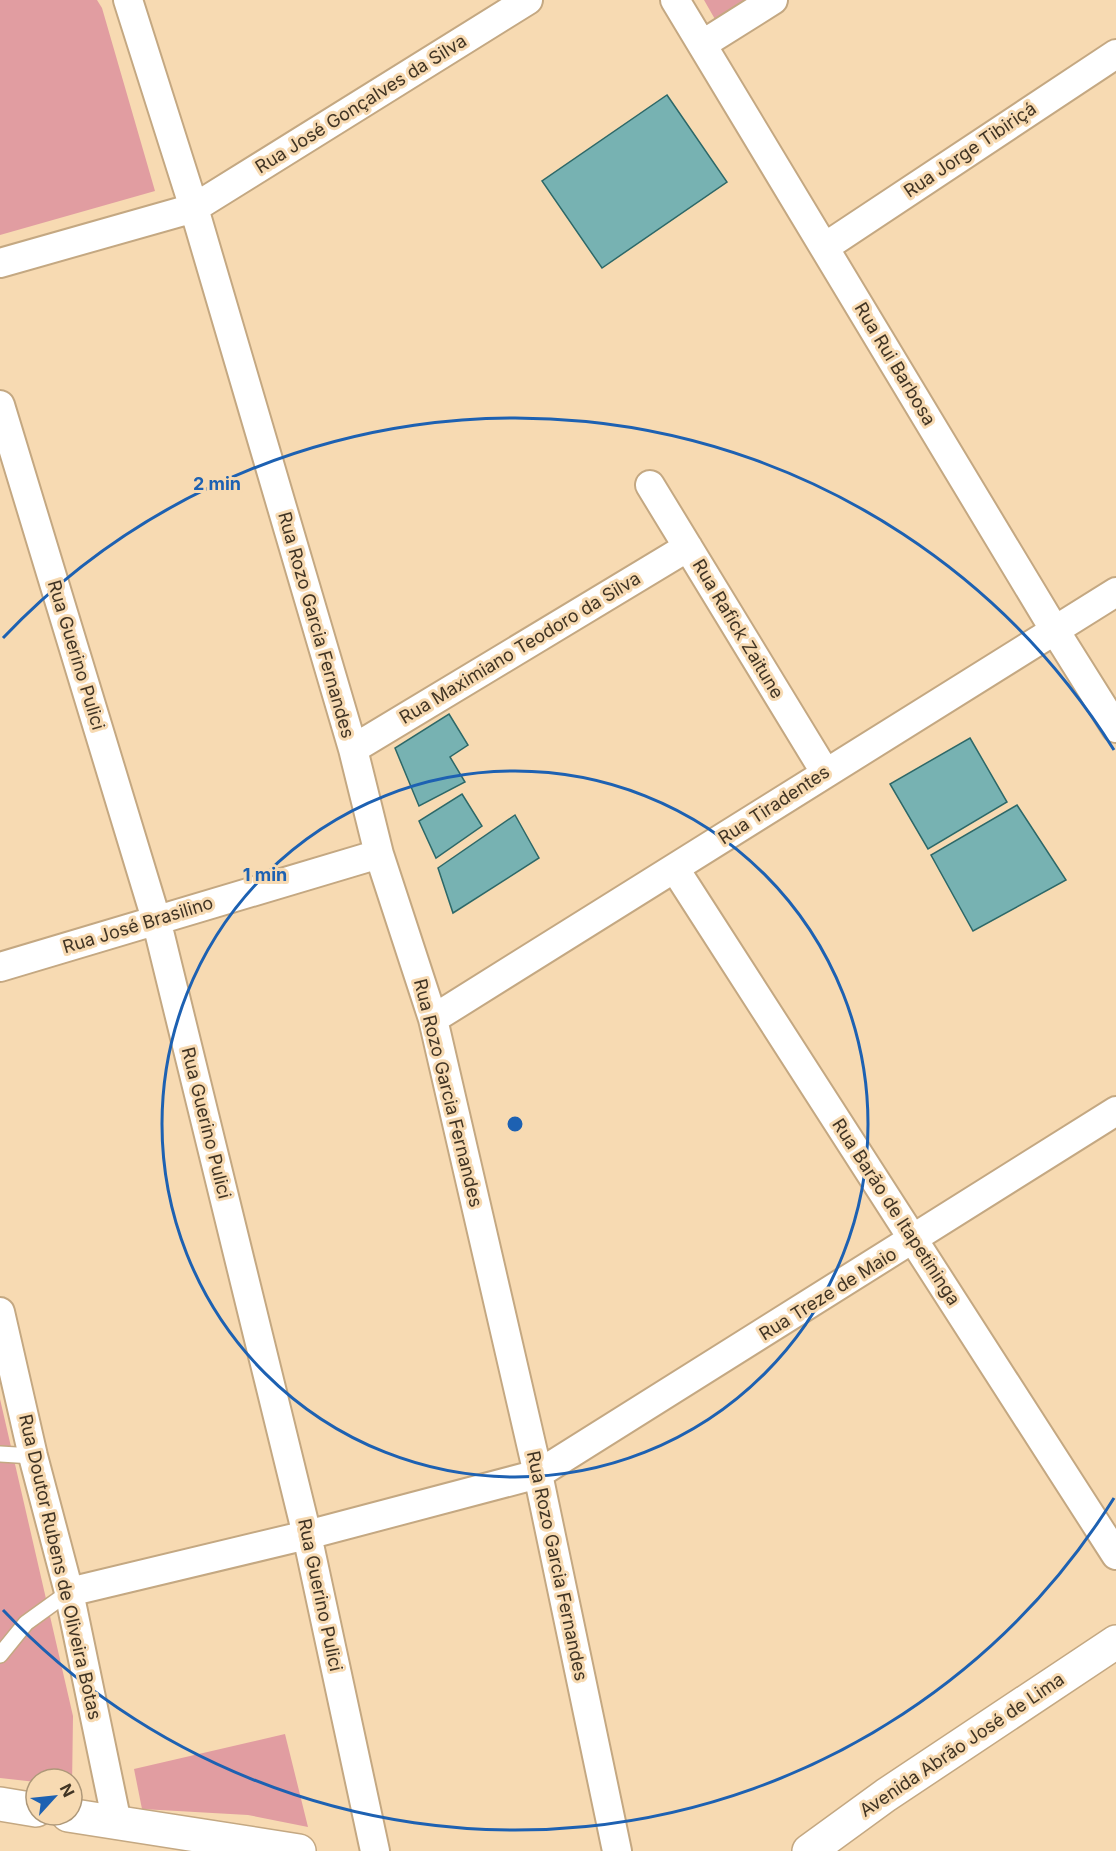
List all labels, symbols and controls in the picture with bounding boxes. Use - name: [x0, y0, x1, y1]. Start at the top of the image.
- street label: Rua José Gonçalves da Silva: [251, 30, 470, 177]
- street label: Rua Jorge Tibiriçá: [900, 98, 1040, 202]
- street label: Rua Rui Barbosa: [851, 299, 940, 429]
- text: 2 min: [193, 473, 241, 494]
- street label: Rua Rozo Garcia Fernandes: [274, 509, 359, 740]
- street label: Rua Rafick Zaitune: [689, 555, 788, 702]
- street label: Rua Maximiano Teodoro da Silva: [396, 567, 644, 728]
- street label: Rua Guerino Pulici: [44, 577, 109, 732]
- street label: Rua Tiradentes: [714, 761, 833, 848]
- text: 1 min: [243, 864, 287, 885]
- street label: Rua José Brasilino: [60, 892, 216, 957]
- street label: Rua Rozo Garcia Fernandes: [410, 977, 487, 1209]
- street label: Rua Guerino Pulici: [178, 1045, 235, 1201]
- centre of rings: [505, 1114, 525, 1134]
- street label: Rua Barão de Itapetininga: [828, 1114, 965, 1309]
- street label: Rua Treze de Maio: [755, 1243, 900, 1344]
- street label: Rua Doutor Rubens de Oliveira Botas: [15, 1412, 106, 1722]
- street label: Rua Rozo Garcia Fernandes: [523, 1449, 592, 1683]
- street label: Rua Guerino Pulici: [294, 1517, 347, 1673]
- street label: Avenida Abrão José de Lima: [856, 1668, 1068, 1821]
- north arrow: [24, 1767, 84, 1827]
- text: N: [56, 1780, 79, 1800]

